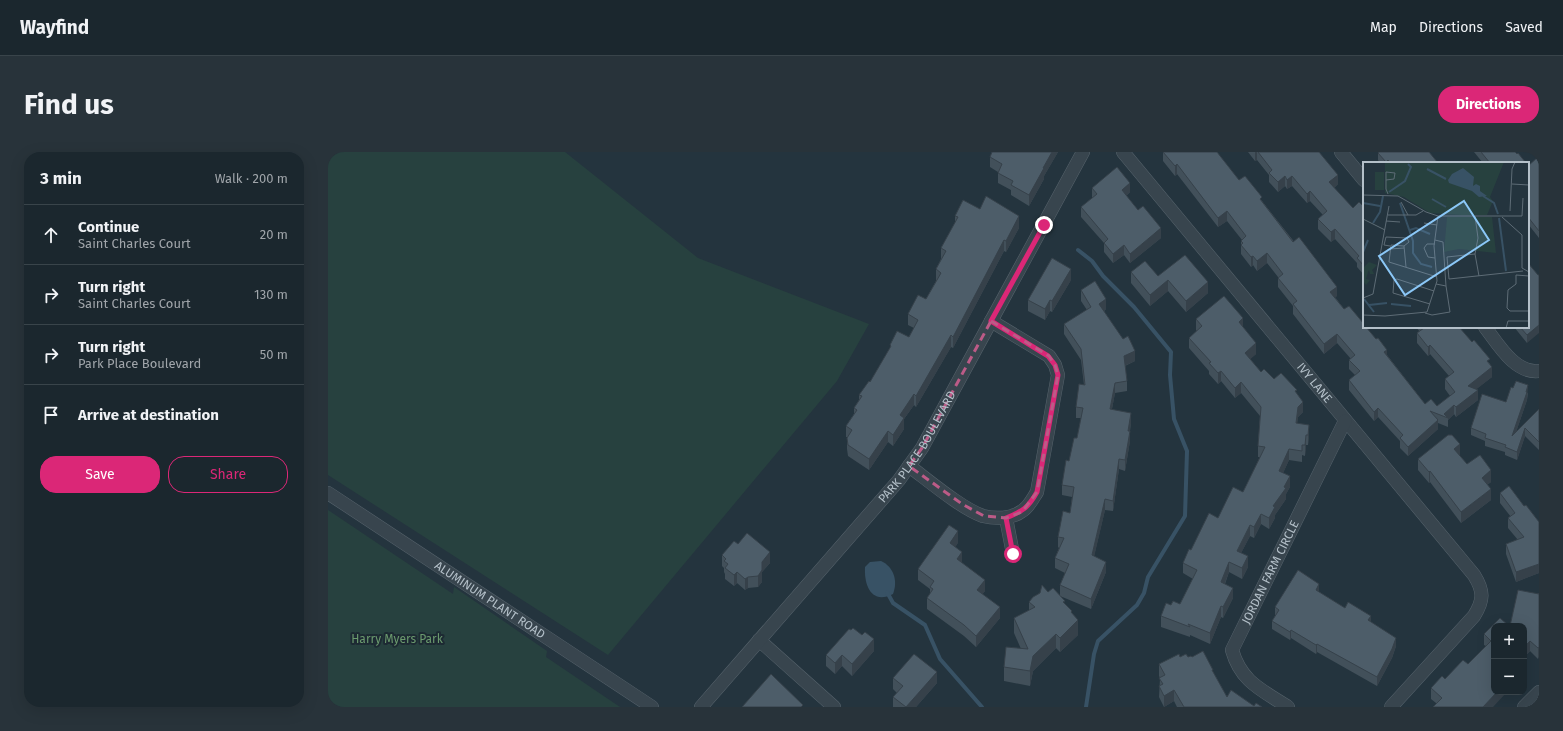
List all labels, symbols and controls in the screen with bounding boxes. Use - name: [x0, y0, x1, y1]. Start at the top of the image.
- text: Wayfind: [20, 16, 89, 39]
- text: Map: [1370, 19, 1397, 36]
- text: Directions: [1419, 19, 1483, 36]
- text: Saved: [1505, 19, 1543, 36]
- button: Directions: [1438, 86, 1539, 123]
- text: Find us: [24, 88, 114, 121]
- inset map: [1363, 162, 1529, 328]
- text: 3 min: [40, 168, 82, 189]
- text: Walk · 200 m: [215, 171, 288, 186]
- route end: [1035, 216, 1053, 234]
- text: Continue: [78, 218, 139, 236]
- icon: ahead: [40, 224, 62, 246]
- text: 20 m: [260, 227, 288, 242]
- text: Saint Charles Court: [78, 236, 191, 251]
- text: Turn right: [78, 278, 145, 296]
- icon: right: [40, 284, 62, 306]
- text: 130 m: [254, 287, 288, 302]
- text: Saint Charles Court: [78, 296, 191, 311]
- text: Turn right: [78, 338, 145, 356]
- icon: right: [40, 344, 62, 366]
- text: 50 m: [260, 347, 288, 362]
- text: Park Place Boulevard: [78, 356, 201, 371]
- street label: IVY LANE: [1294, 360, 1335, 406]
- street label: PARK PLACE BOULEVARD: [875, 388, 959, 506]
- icon: arrive: [40, 404, 62, 426]
- text: Arrive at destination: [78, 406, 219, 424]
- button: Save: [40, 456, 160, 493]
- button: Share: [168, 456, 288, 493]
- street label: JORDAN FARM CIRCLE: [1239, 518, 1302, 626]
- route start: [1004, 545, 1022, 563]
- street label: ALUMINUM PLANT ROAD: [432, 558, 548, 642]
- map controls: [1491, 623, 1527, 695]
- button: +: [1491, 623, 1527, 659]
- park label: Harry Myers Park: [351, 632, 444, 646]
- button: −: [1491, 659, 1527, 695]

